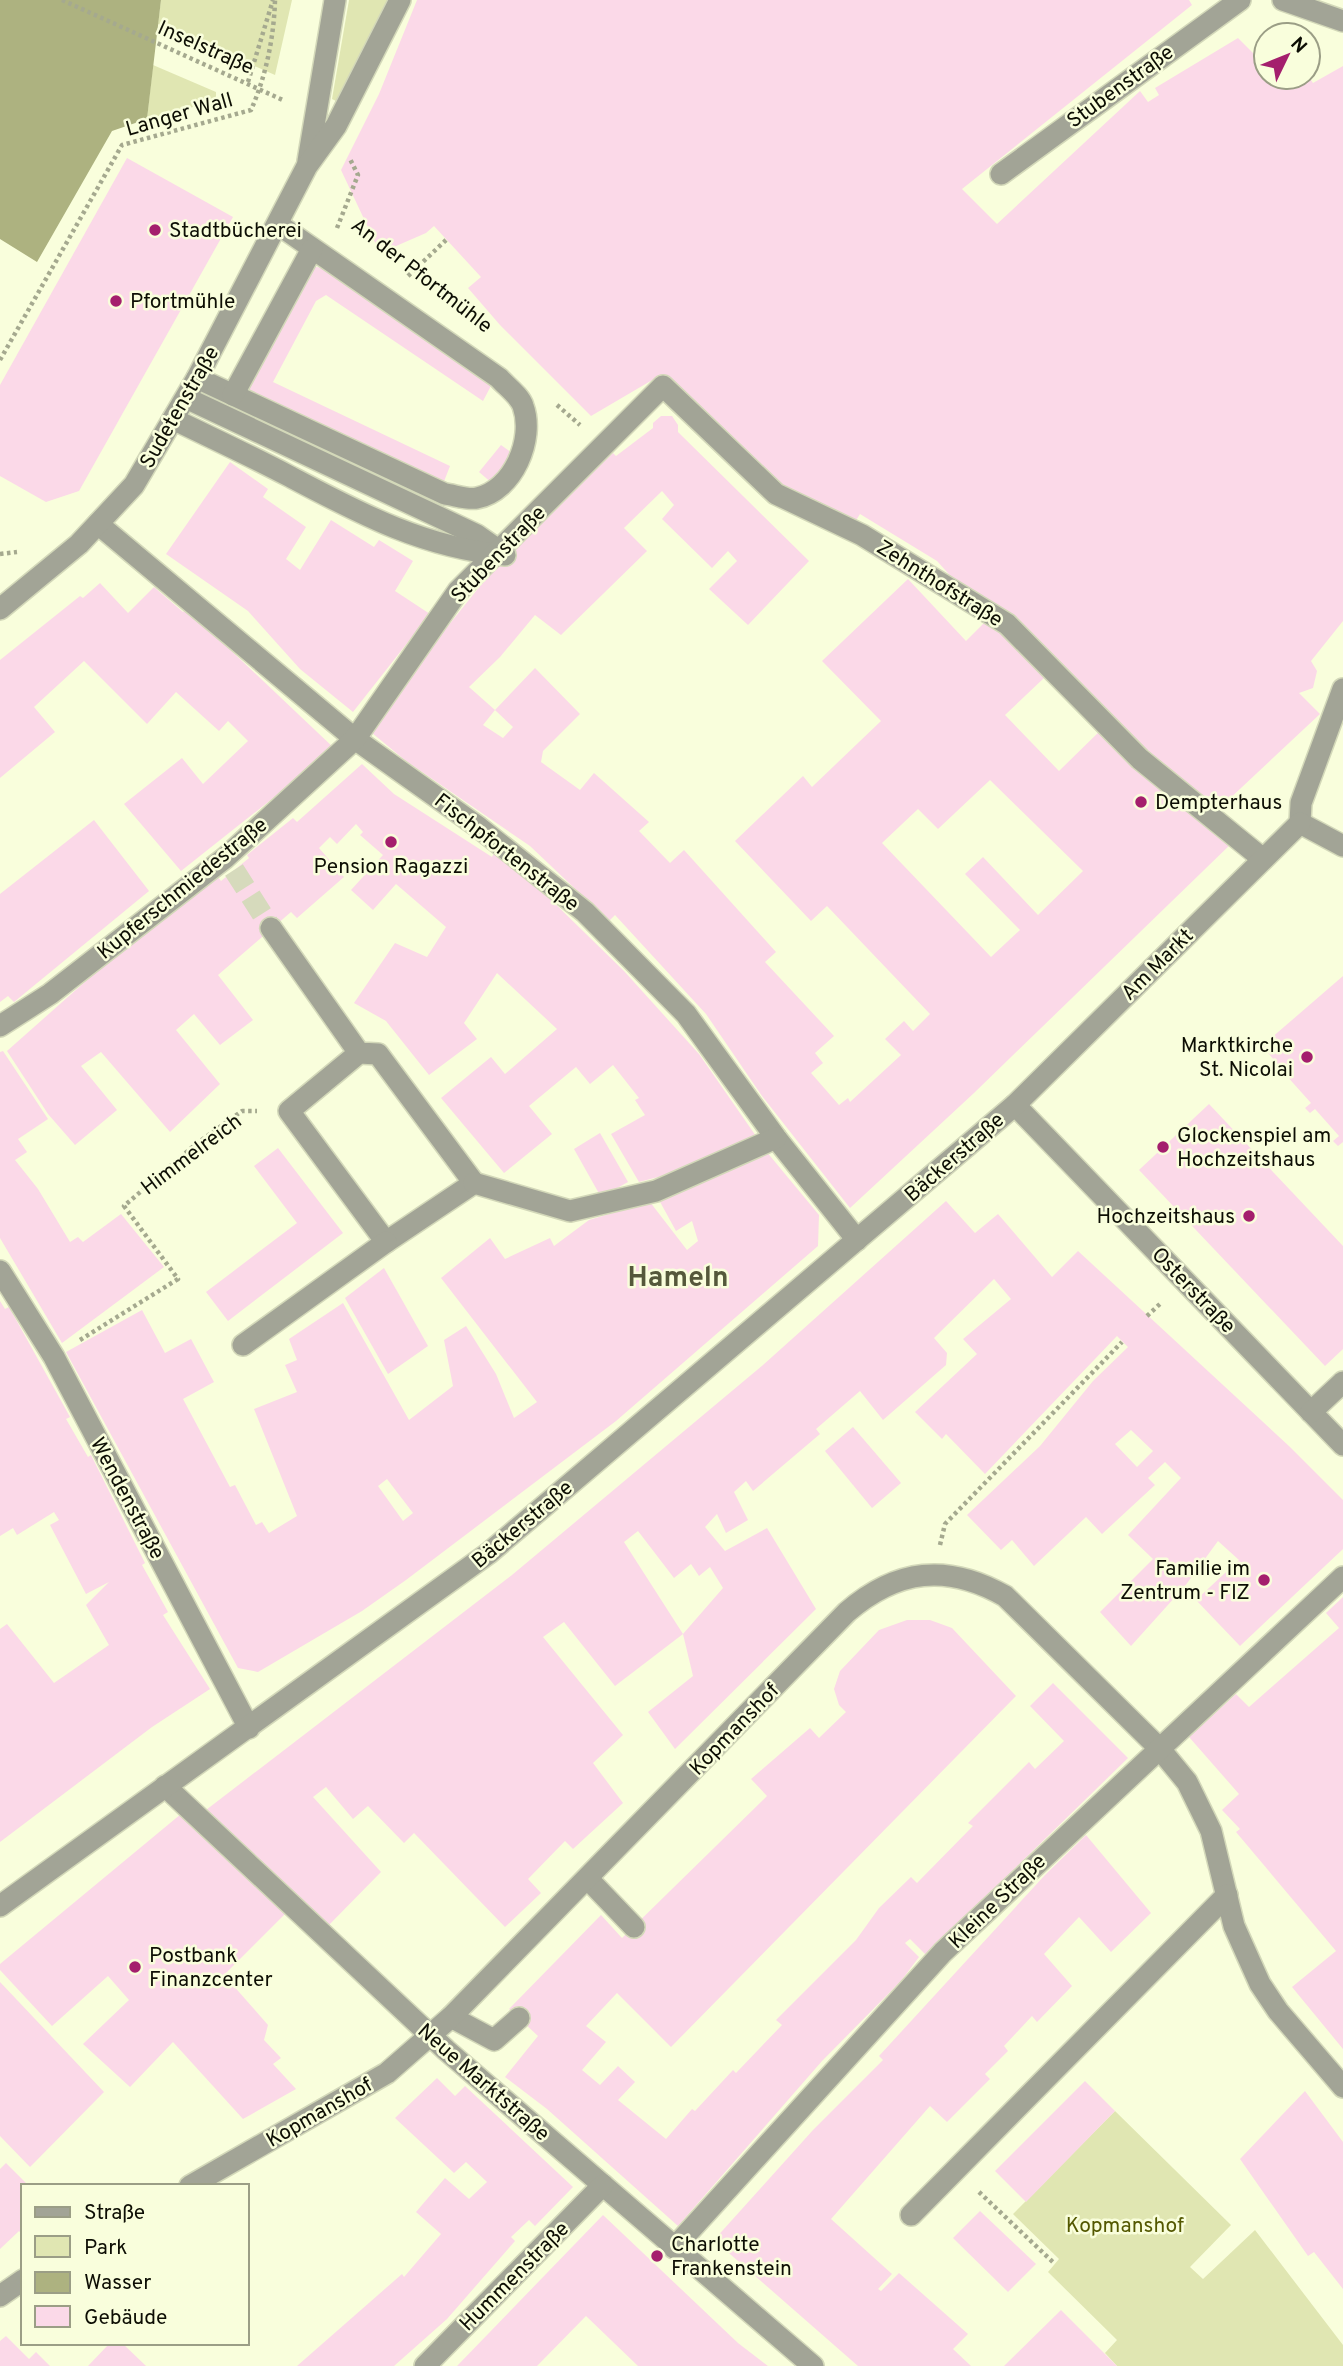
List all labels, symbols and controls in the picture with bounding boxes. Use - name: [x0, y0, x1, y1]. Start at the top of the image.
- street label: Inselstraße: [153, 15, 258, 82]
- north arrow: [1252, 21, 1322, 91]
- text: N: [1285, 33, 1311, 59]
- street label: Stubenstraße: [1062, 39, 1180, 135]
- street label: Langer Wall: [123, 87, 236, 144]
- street label: An der Pfortmühle: [345, 212, 497, 340]
- place label: Stadtbücherei: [169, 218, 302, 245]
- marker: Stadtbücherei: [147, 222, 163, 238]
- place label: Pfortmühle: [130, 289, 235, 316]
- marker: Pfortmühle: [108, 293, 124, 309]
- street label: Sudetenstraße: [134, 342, 226, 474]
- street label: Stubenstraße: [446, 501, 552, 610]
- street label: Zehnthofstraße: [871, 535, 1008, 634]
- street label: Fischpfortenstraße: [428, 788, 584, 918]
- place label: Dempterhaus: [1155, 790, 1282, 817]
- marker: Dempterhaus: [1133, 794, 1149, 810]
- street label: Kupferschmiedestraße: [92, 812, 274, 966]
- marker: Pension Ragazzi: [383, 834, 399, 850]
- place label: Pension Ragazzi: [314, 854, 468, 881]
- street label: Am Markt: [1116, 923, 1200, 1007]
- place label: Marktkirche St. Nicolai: [1181, 1033, 1293, 1084]
- marker: Marktkirche St. Nicolai: [1299, 1049, 1315, 1065]
- street label: Bäckerstraße: [899, 1107, 1011, 1209]
- street label: Himmelreich: [136, 1108, 248, 1202]
- place label: Glockenspiel am Hochzeitshaus: [1177, 1123, 1331, 1174]
- marker: Glockenspiel am Hochzeitshaus: [1155, 1139, 1171, 1155]
- place label: Hochzeitshaus: [1097, 1204, 1235, 1231]
- marker: Hochzeitshaus: [1241, 1208, 1257, 1224]
- street label: Osterstraße: [1145, 1242, 1241, 1340]
- district label: Hameln: [628, 1261, 728, 1297]
- street label: Wendenstraße: [83, 1433, 170, 1564]
- street label: Bäckerstraße: [467, 1475, 579, 1575]
- place label: Familie im Zentrum - FIZ: [1120, 1556, 1250, 1607]
- marker: Familie im Zentrum - FIZ: [1256, 1572, 1272, 1588]
- street label: Kopmanshof: [684, 1678, 786, 1782]
- street label: Kleine Straße: [944, 1849, 1053, 1955]
- place label: Postbank Finanzcenter: [149, 1943, 273, 1994]
- marker: Postbank Finanzcenter: [127, 1959, 143, 1975]
- street label: Neue Marktstraße: [411, 2018, 555, 2148]
- street label: Kopmanshof: [262, 2072, 378, 2155]
- legend: [21, 2184, 248, 2345]
- text: Straße: [84, 2200, 145, 2227]
- park label: Kopmanshof: [1066, 2213, 1184, 2240]
- street label: Hummenstraße: [454, 2216, 576, 2338]
- place label: Charlotte Frankenstein: [671, 2232, 792, 2283]
- text: Park: [84, 2235, 127, 2262]
- marker: Charlotte Frankenstein: [649, 2248, 665, 2264]
- text: Wasser: [84, 2270, 151, 2297]
- text: Gebäude: [84, 2305, 167, 2332]

